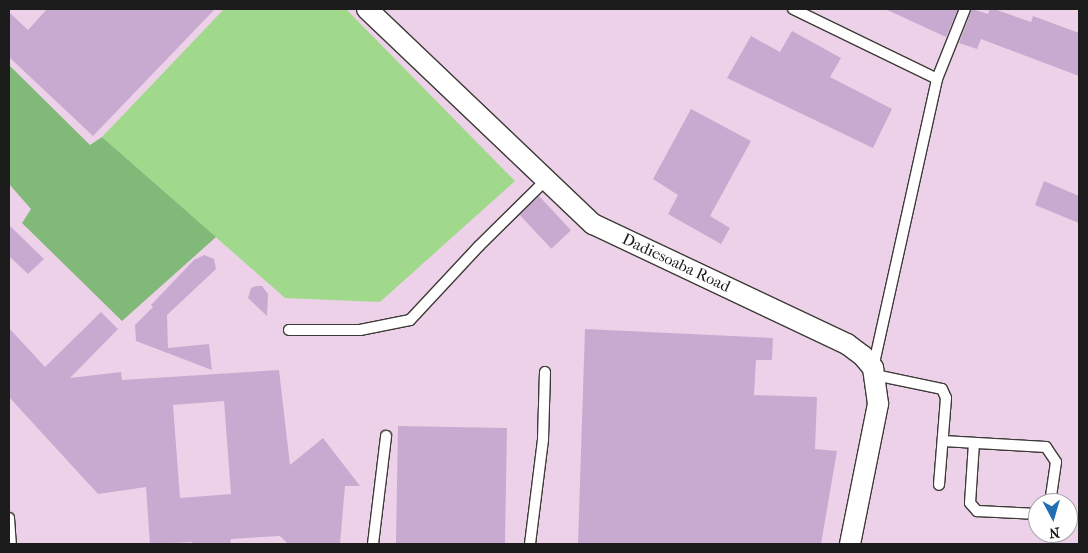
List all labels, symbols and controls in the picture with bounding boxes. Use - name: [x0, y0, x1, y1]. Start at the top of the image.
- street label: Dadiesoaba Road: [619, 230, 733, 296]
- north arrow: [1028, 493, 1078, 543]
- text: N: [1048, 523, 1061, 541]

